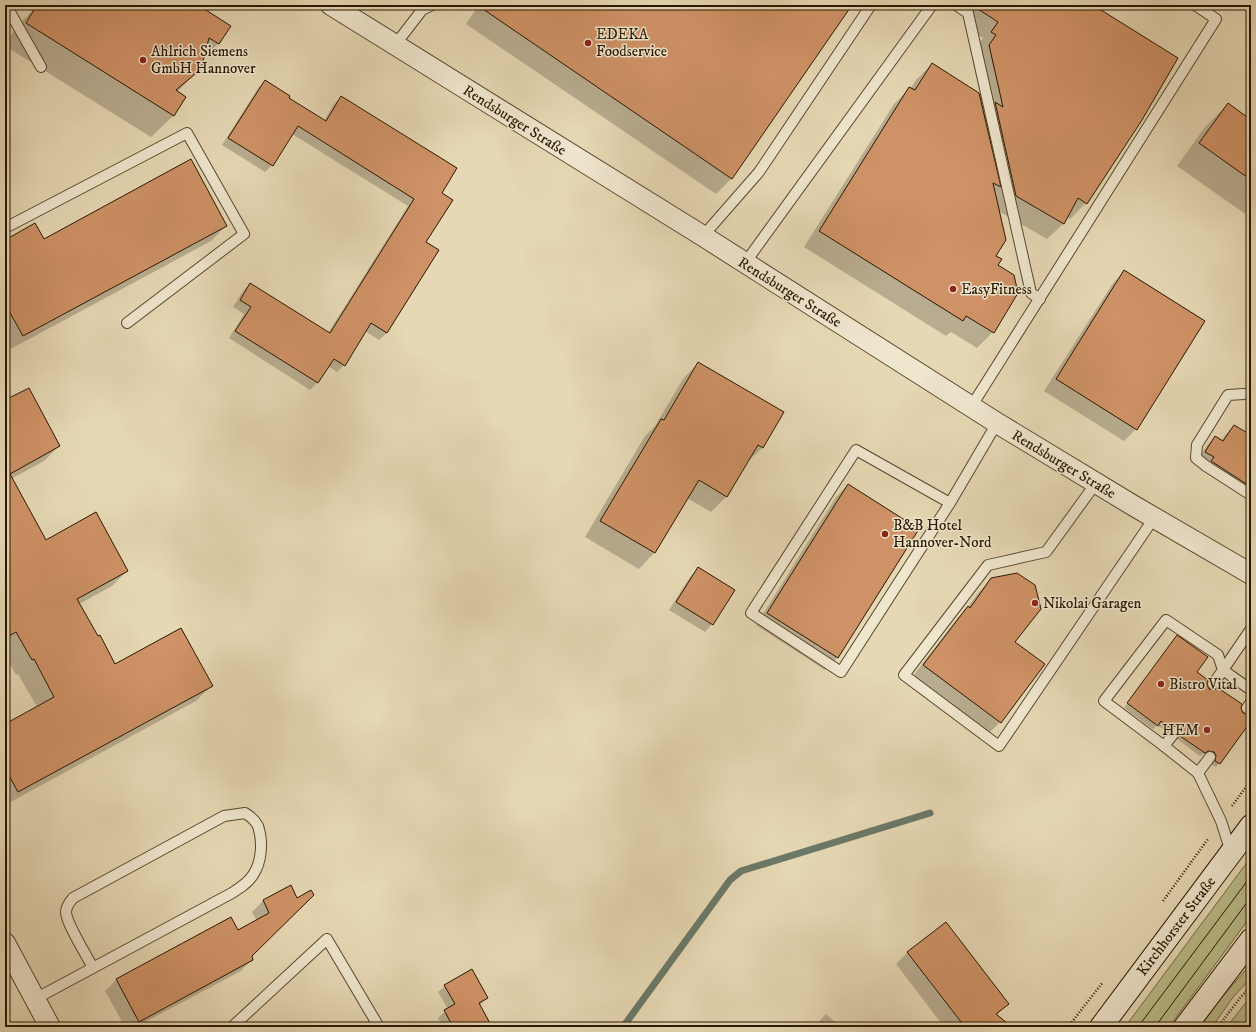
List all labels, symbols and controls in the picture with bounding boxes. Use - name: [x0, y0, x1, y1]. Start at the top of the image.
- place label: EDEKA Foodservice: [596, 25, 667, 61]
- marker: EDEKA Foodservice: [583, 38, 593, 48]
- place label: Ahlrich Siemens GmbH Hannover: [151, 42, 256, 78]
- marker: Ahlrich Siemens GmbH Hannover: [138, 55, 148, 65]
- street label: Rendsburger Straße: [459, 81, 570, 160]
- street label: Rendsburger Straße: [734, 253, 845, 332]
- place label: EasyFitness: [961, 280, 1032, 299]
- marker: EasyFitness: [948, 284, 958, 294]
- street label: Rendsburger Straße: [1008, 426, 1119, 503]
- place label: B&B Hotel Hannover-Nord: [893, 516, 992, 552]
- marker: B&B Hotel Hannover-Nord: [880, 529, 890, 539]
- place label: Nikolai Garagen: [1043, 594, 1142, 613]
- marker: Nikolai Garagen: [1030, 598, 1040, 608]
- place label: Bistro Vital: [1169, 675, 1238, 694]
- marker: Bistro Vital: [1156, 679, 1166, 689]
- place label: HEM: [1162, 721, 1199, 740]
- marker: HEM: [1202, 725, 1212, 735]
- street label: Kirchhorster Straße: [1133, 873, 1220, 980]

